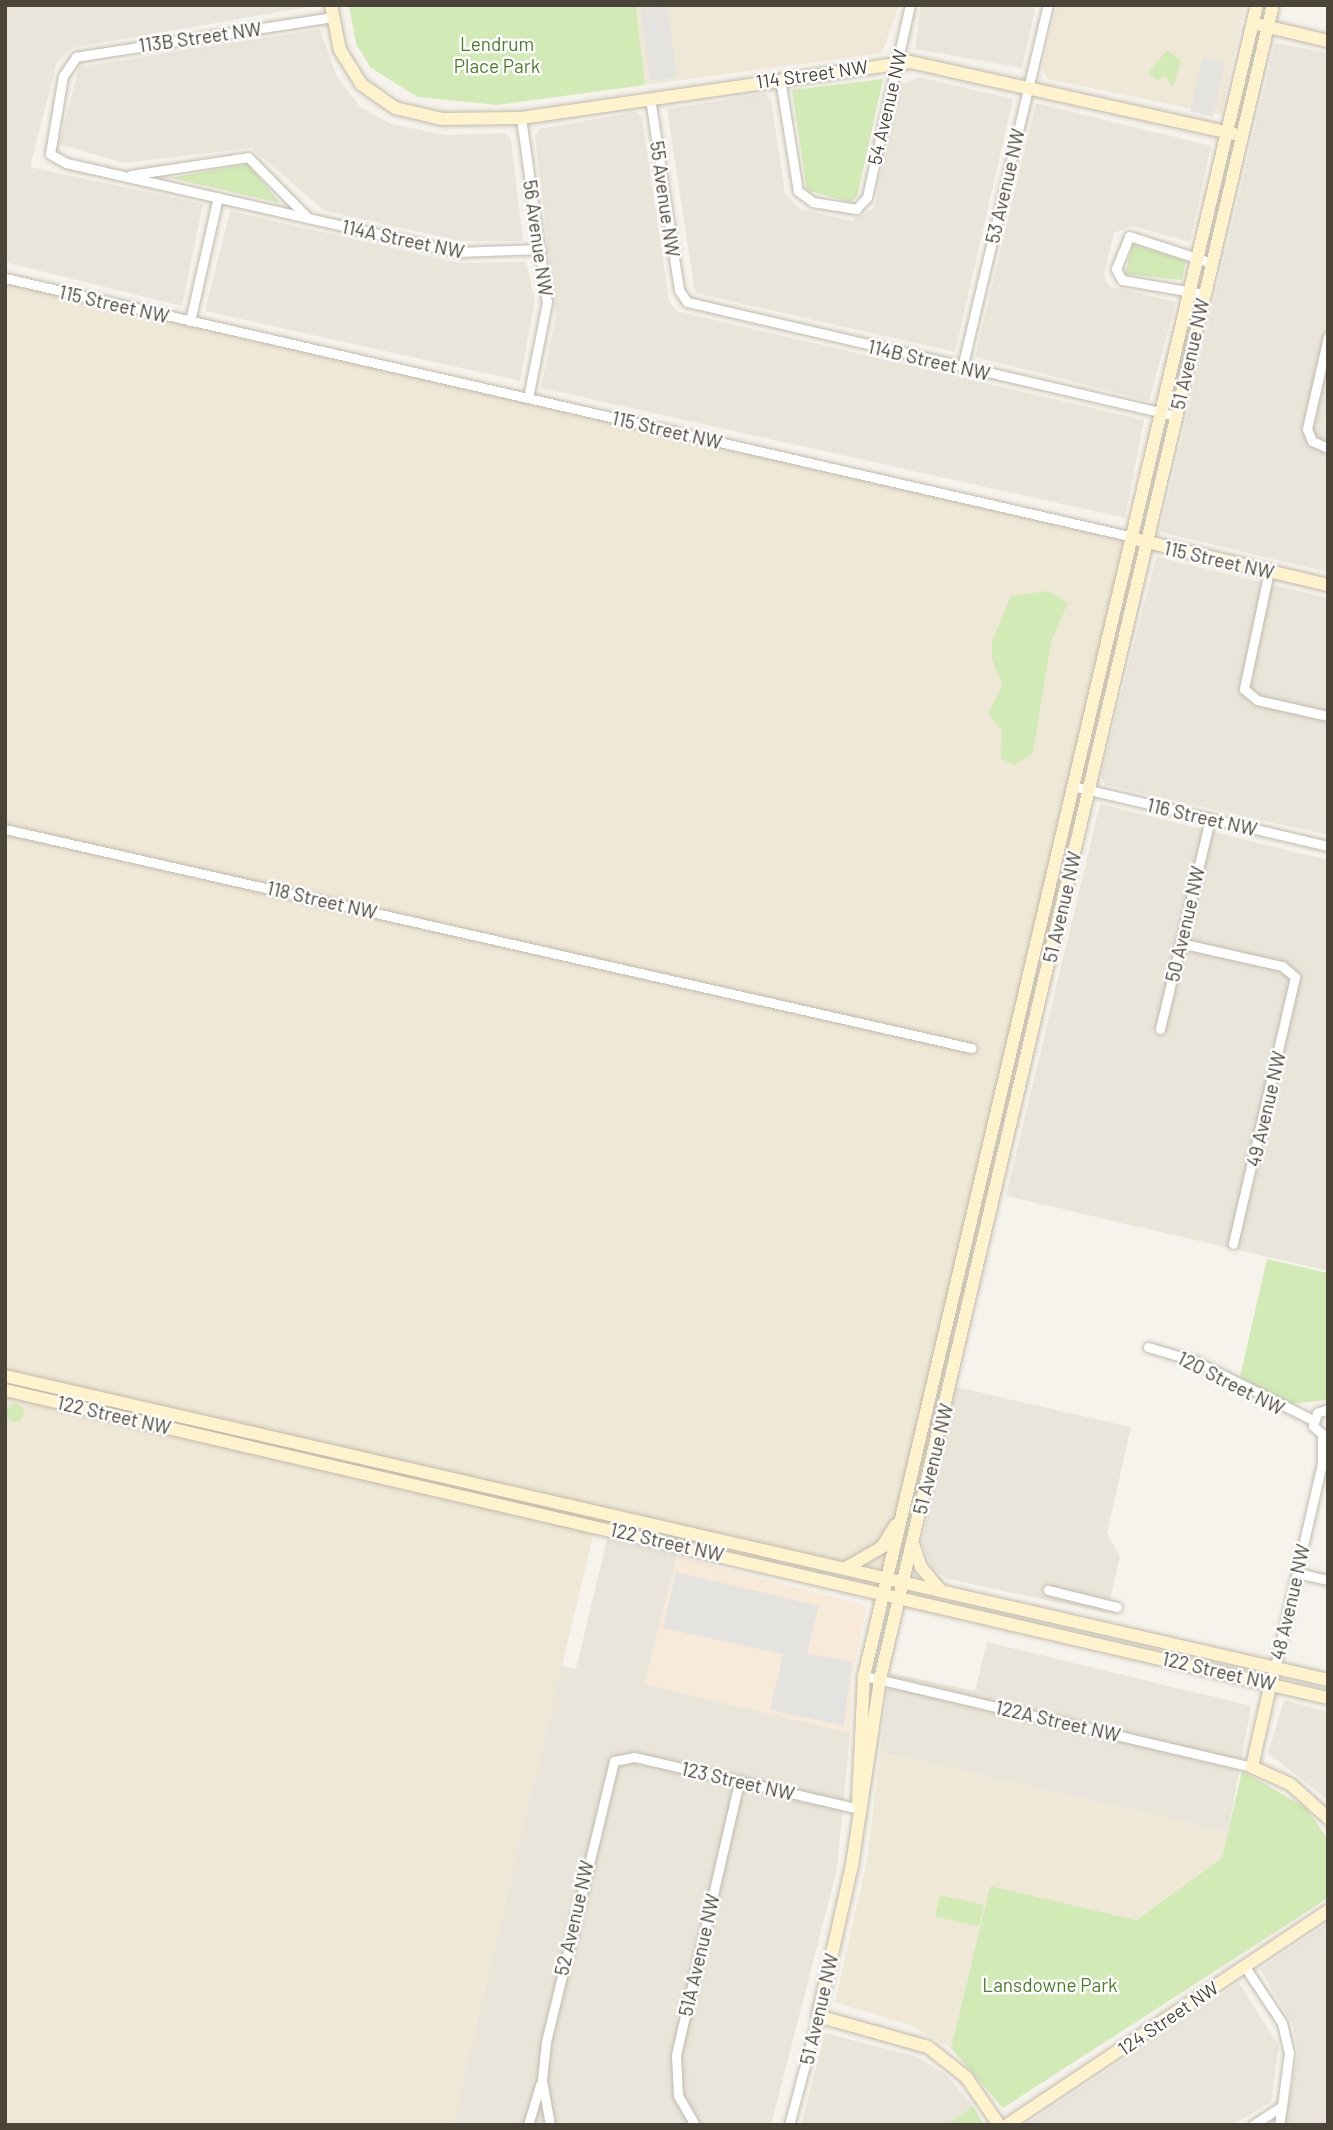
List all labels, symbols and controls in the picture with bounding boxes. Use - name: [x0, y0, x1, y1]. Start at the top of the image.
- street label: 113B Street NW: [137, 17, 263, 57]
- park label: Lendrum Place Park: [454, 33, 540, 77]
- street label: 54 Avenue NW: [863, 47, 911, 167]
- street label: 114 Street NW: [755, 55, 869, 93]
- street label: 53 Avenue NW: [981, 126, 1029, 246]
- street label: 55 Avenue NW: [646, 139, 684, 259]
- street label: 56 Avenue NW: [519, 178, 557, 298]
- street label: 114A Street NW: [340, 215, 466, 263]
- street label: 115 Street NW: [57, 280, 171, 328]
- street label: 51 Avenue NW: [1166, 296, 1214, 412]
- street label: 114B Street NW: [866, 335, 992, 385]
- street label: 115 Street NW: [610, 406, 724, 454]
- street label: 115 Street NW: [1162, 536, 1276, 584]
- street label: 116 Street NW: [1145, 793, 1259, 841]
- street label: 51 Avenue NW: [1038, 849, 1086, 965]
- street label: 50 Avenue NW: [1161, 864, 1209, 984]
- street label: 118 Street NW: [265, 876, 379, 924]
- street label: 49 Avenue NW: [1242, 1049, 1290, 1169]
- street label: 120 Street NW: [1174, 1346, 1288, 1420]
- street label: 122 Street NW: [55, 1391, 173, 1439]
- street label: 51 Avenue NW: [908, 1401, 958, 1517]
- street label: 122 Street NW: [608, 1518, 726, 1566]
- street label: 48 Avenue NW: [1266, 1542, 1314, 1662]
- street label: 122 Street NW: [1160, 1647, 1278, 1695]
- street label: 122A Street NW: [993, 1696, 1123, 1746]
- street label: 123 Street NW: [679, 1757, 797, 1805]
- street label: 52 Avenue NW: [550, 1858, 598, 1978]
- street label: 51A Avenue NW: [674, 1892, 724, 2018]
- street label: 51 Avenue NW: [795, 1951, 843, 2067]
- park label: Lansdowne Park: [982, 1974, 1118, 1996]
- street label: 124 Street NW: [1113, 1976, 1223, 2060]

